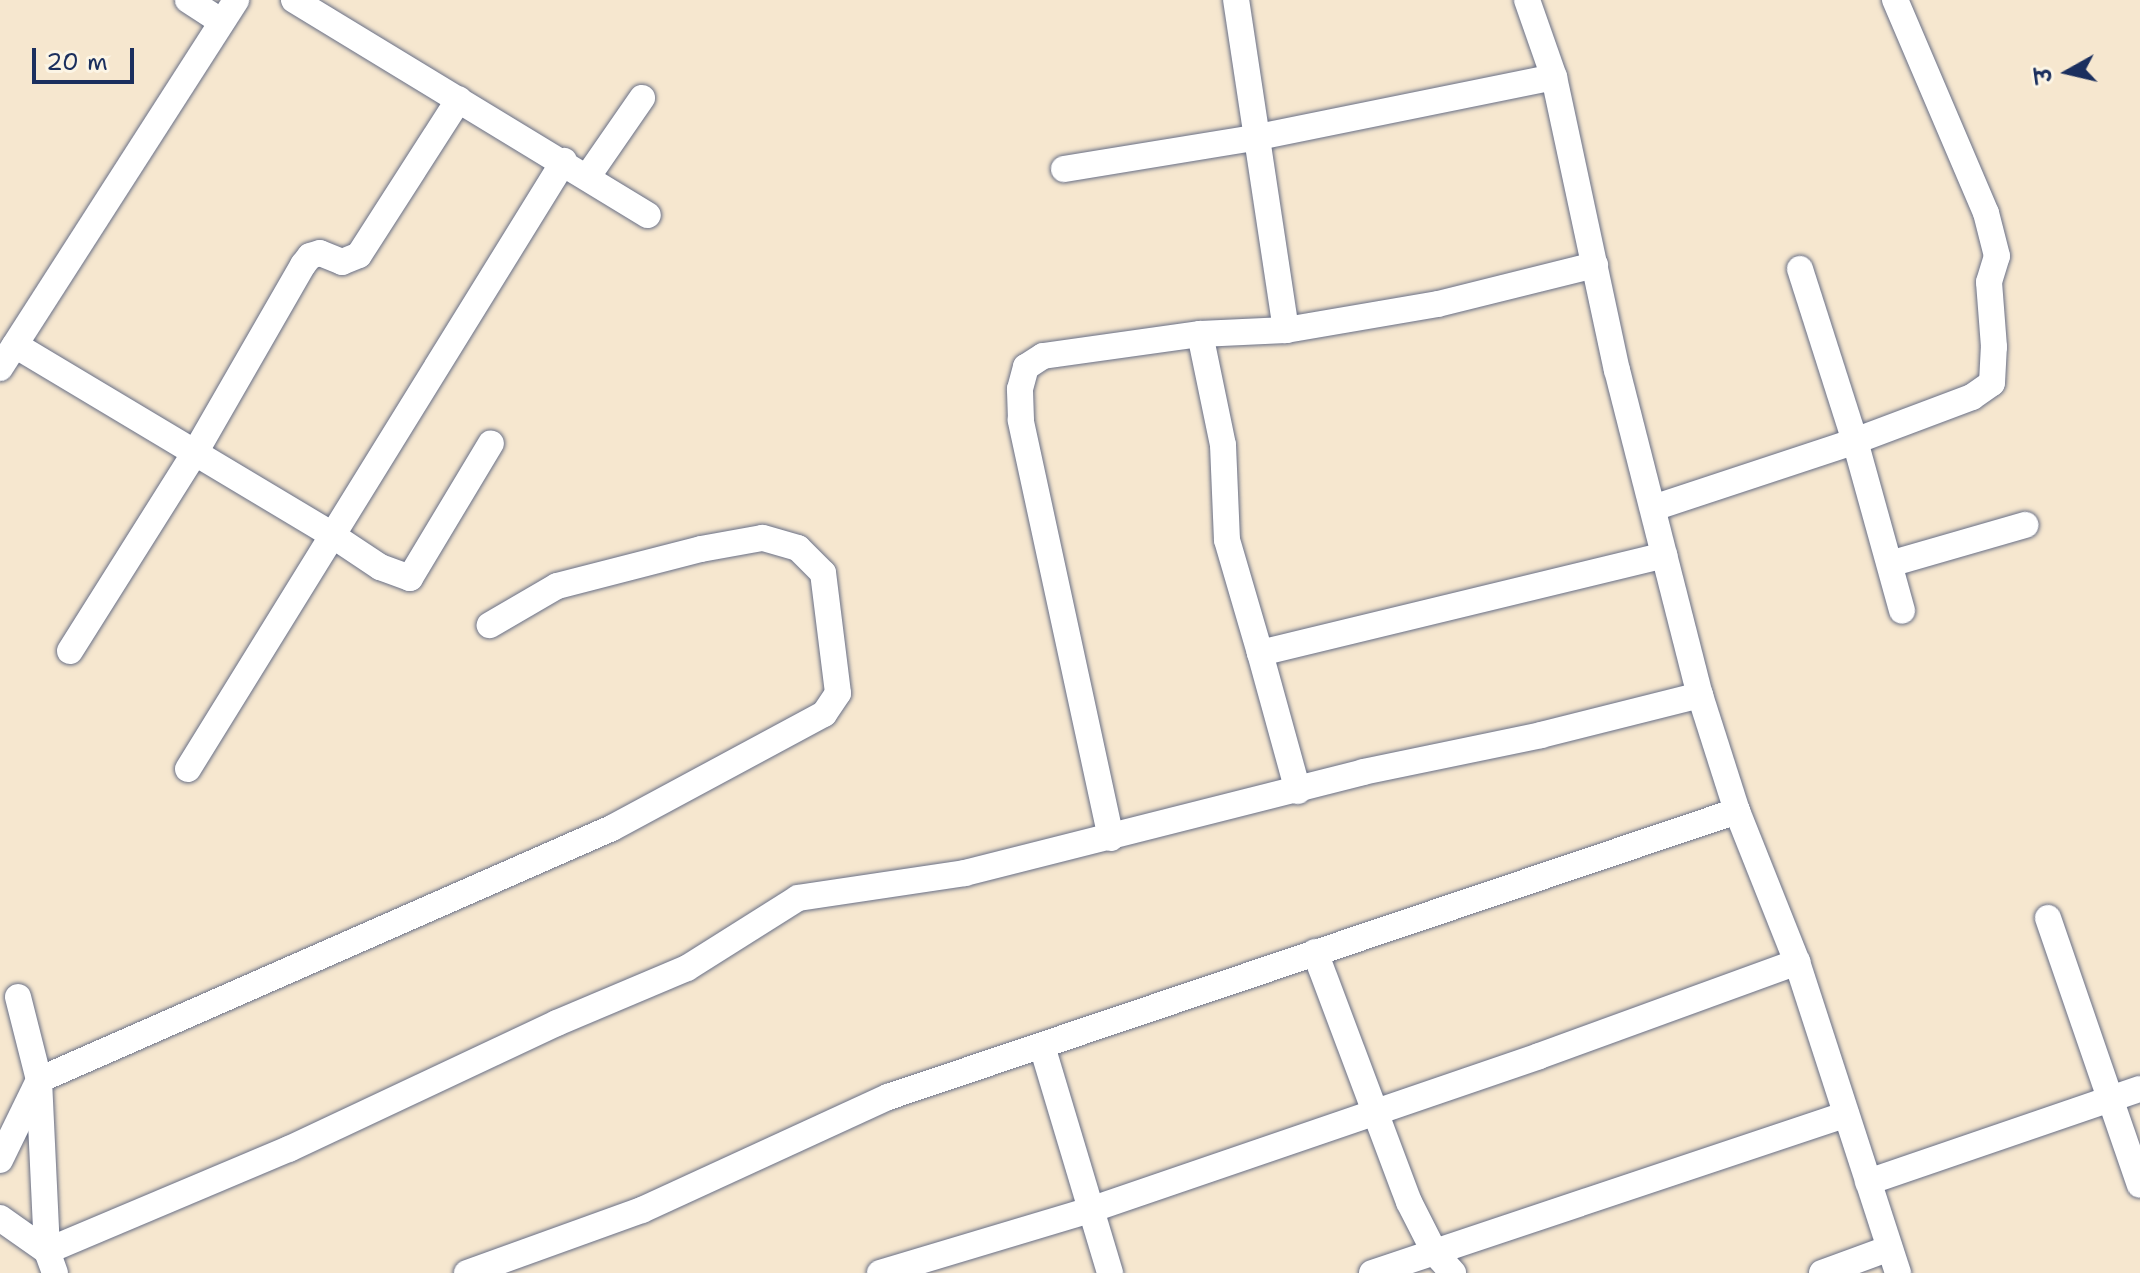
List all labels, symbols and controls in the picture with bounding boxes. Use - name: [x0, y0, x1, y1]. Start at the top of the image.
- scale bar: [36, 32, 138, 82]
- north arrow: [2028, 32, 2108, 112]
- text: 20 m: [46, 46, 108, 78]
- text: उ: [2028, 66, 2059, 85]

